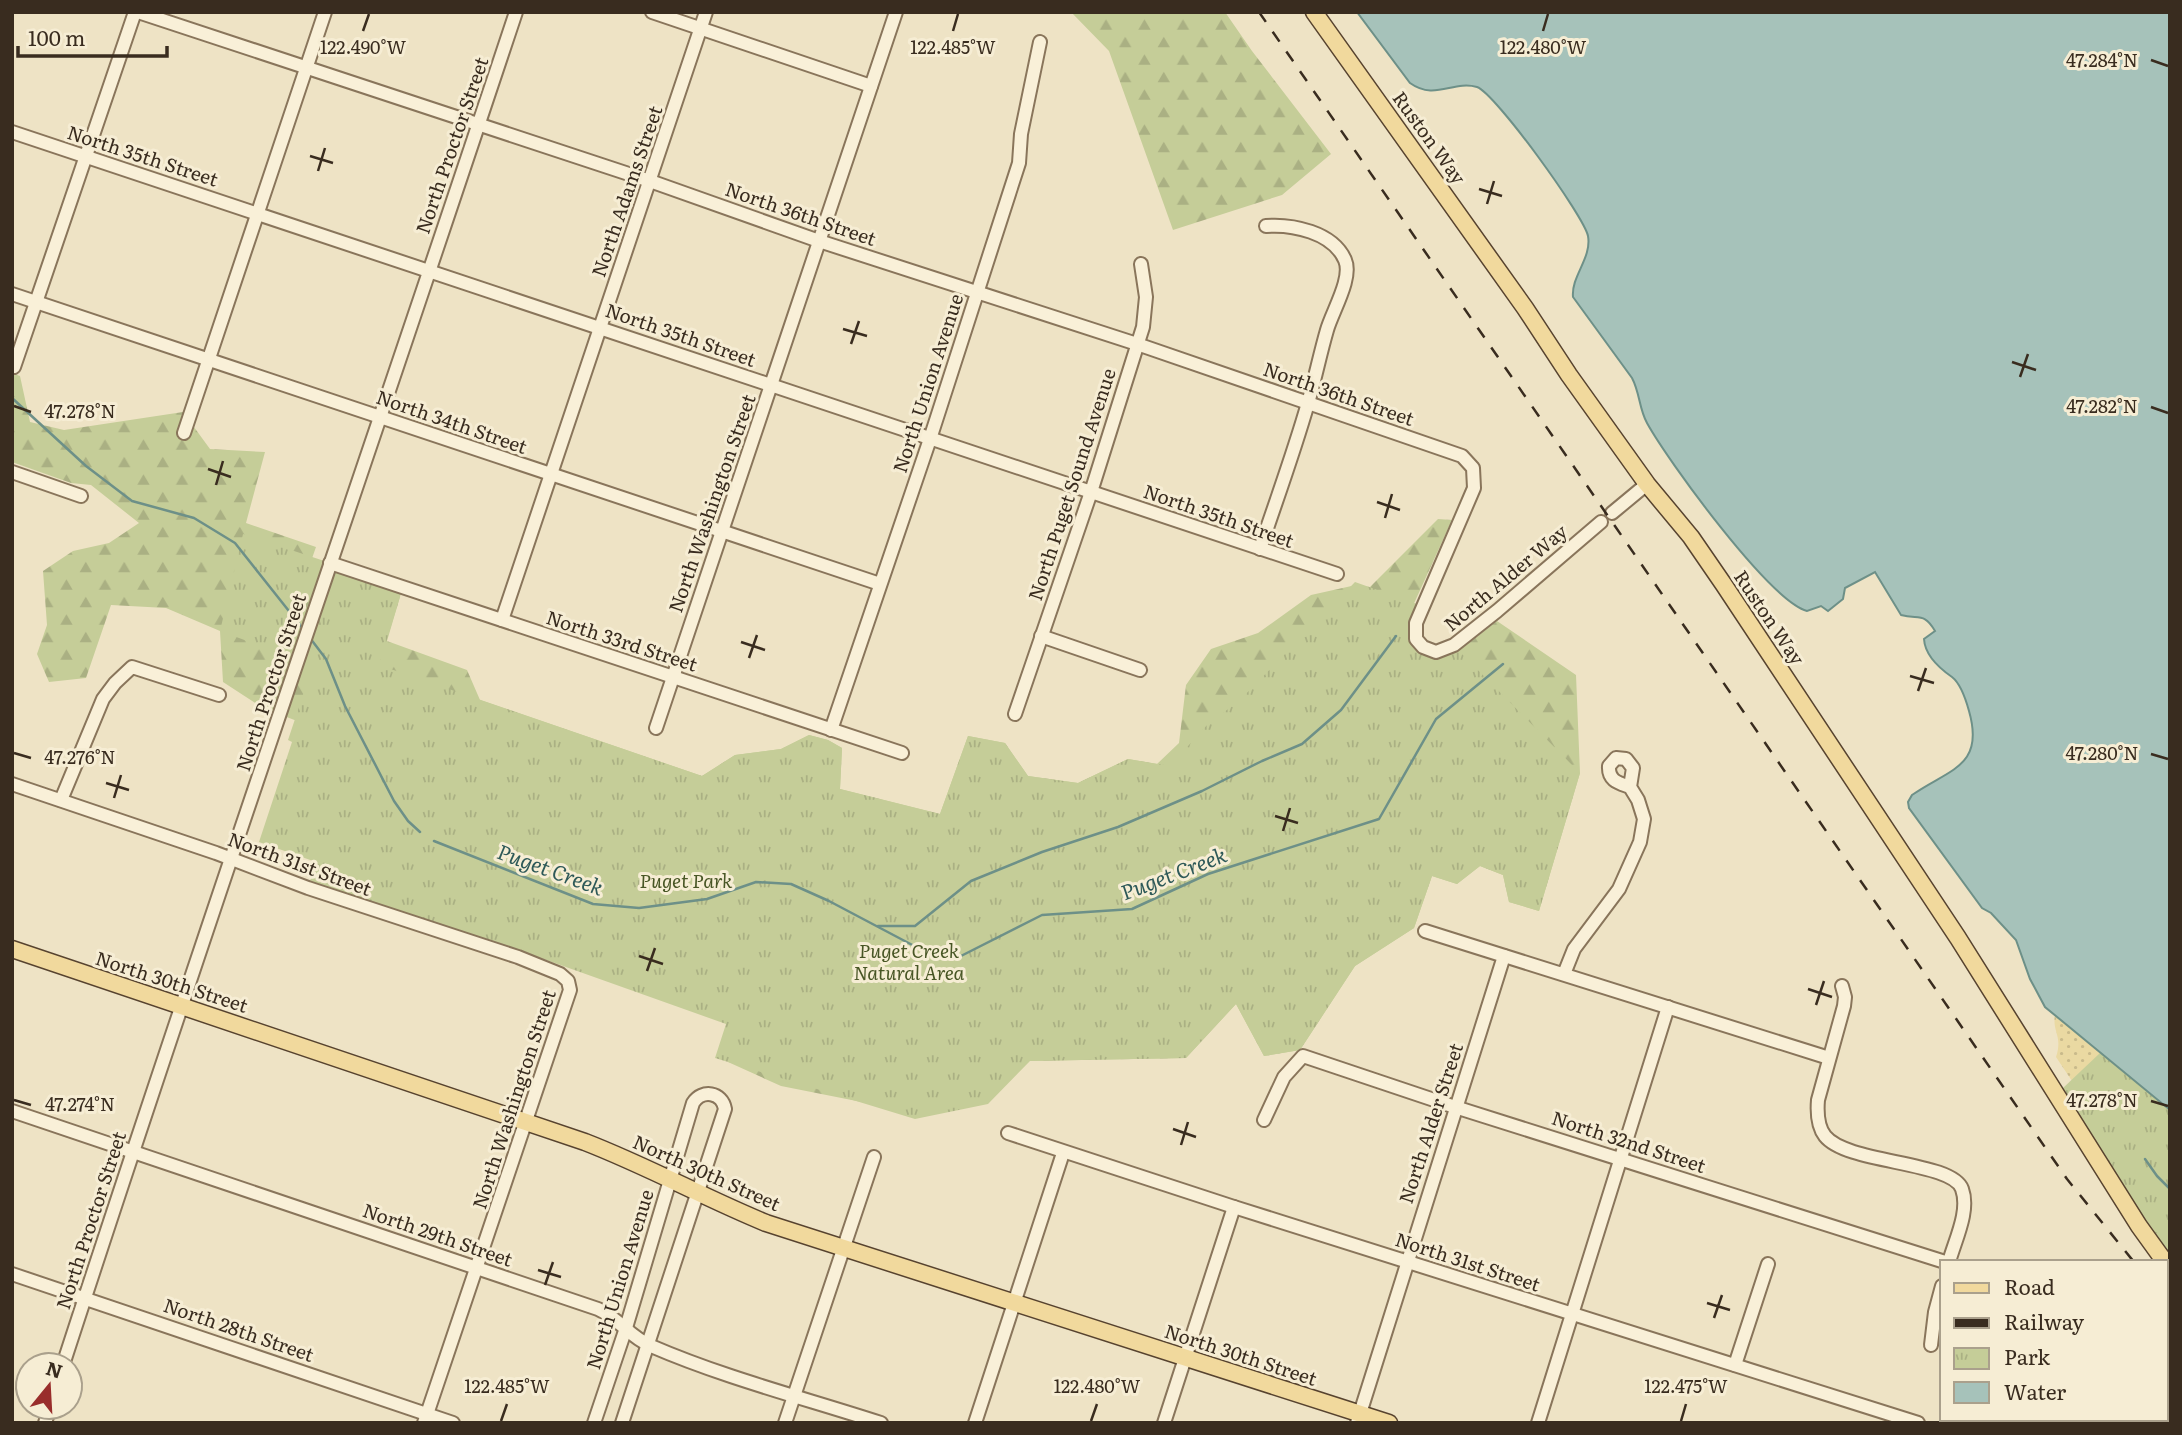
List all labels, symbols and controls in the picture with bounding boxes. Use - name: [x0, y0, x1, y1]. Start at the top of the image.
- scale bar: [18, 14, 166, 58]
- text: 100 m: [28, 21, 85, 52]
- text: 122.490°W: [320, 33, 406, 60]
- text: 122.485°W: [910, 33, 996, 60]
- text: 122.480°W: [1500, 33, 1587, 60]
- text: 47.284°N: [2066, 46, 2138, 73]
- street label: North Proctor Street: [408, 52, 495, 237]
- street label: Ruston Way: [1387, 85, 1473, 189]
- street label: North Adams Street: [584, 101, 669, 280]
- street label: North 35th Street: [64, 117, 222, 193]
- street label: North 36th Street: [722, 174, 880, 252]
- street label: North Union Avenue: [885, 290, 969, 476]
- street label: North 35th Street: [602, 295, 760, 373]
- street label: North 36th Street: [1260, 354, 1418, 432]
- street label: North Puget Sound Avenue: [1020, 364, 1122, 604]
- street label: North 34th Street: [373, 382, 532, 460]
- street label: North Washington Street: [660, 390, 762, 616]
- text: 47.282°N: [2066, 392, 2138, 419]
- text: 47.278°N: [44, 397, 116, 424]
- street label: North 35th Street: [1140, 476, 1298, 554]
- street label: North Alder Way: [1437, 517, 1573, 637]
- street label: Ruston Way: [1728, 564, 1812, 670]
- street label: North Proctor Street: [228, 589, 312, 774]
- street label: North 33rd Street: [543, 602, 702, 678]
- text: 47.280°N: [2065, 739, 2139, 766]
- text: 47.276°N: [44, 743, 116, 770]
- street label: North 31st Street: [224, 824, 376, 902]
- water label: Puget Creek: [494, 834, 609, 902]
- water label: Puget Creek: [1116, 837, 1231, 906]
- park label: Puget Park: [639, 866, 733, 894]
- park label: Puget Creek Natural Area: [854, 936, 965, 986]
- street label: North 30th Street: [92, 943, 252, 1019]
- street label: North Washington Street: [464, 985, 562, 1212]
- street label: North Alder Street: [1391, 1039, 1469, 1207]
- text: 47.278°N: [2066, 1086, 2138, 1113]
- text: 47.274°N: [45, 1090, 115, 1117]
- street label: North 32nd Street: [1548, 1103, 1710, 1179]
- street label: North Proctor Street: [48, 1127, 132, 1312]
- street label: North 30th Street: [629, 1127, 785, 1217]
- street label: North Union Avenue: [578, 1185, 660, 1372]
- street label: North 29th Street: [359, 1195, 517, 1273]
- street label: North 31st Street: [1392, 1224, 1545, 1298]
- legend: [1940, 1260, 2168, 1421]
- text: Road: [2004, 1270, 2055, 1301]
- street label: North 28th Street: [160, 1290, 318, 1368]
- text: Railway: [2004, 1305, 2085, 1336]
- street label: North 30th Street: [1161, 1316, 1321, 1392]
- text: Park: [2004, 1340, 2050, 1371]
- north arrow: [14, 1351, 84, 1421]
- text: N: [43, 1353, 67, 1385]
- text: 122.485°W: [464, 1372, 550, 1399]
- text: 122.480°W: [1054, 1372, 1141, 1399]
- text: 122.475°W: [1644, 1372, 1728, 1399]
- text: Water: [2004, 1375, 2066, 1406]

